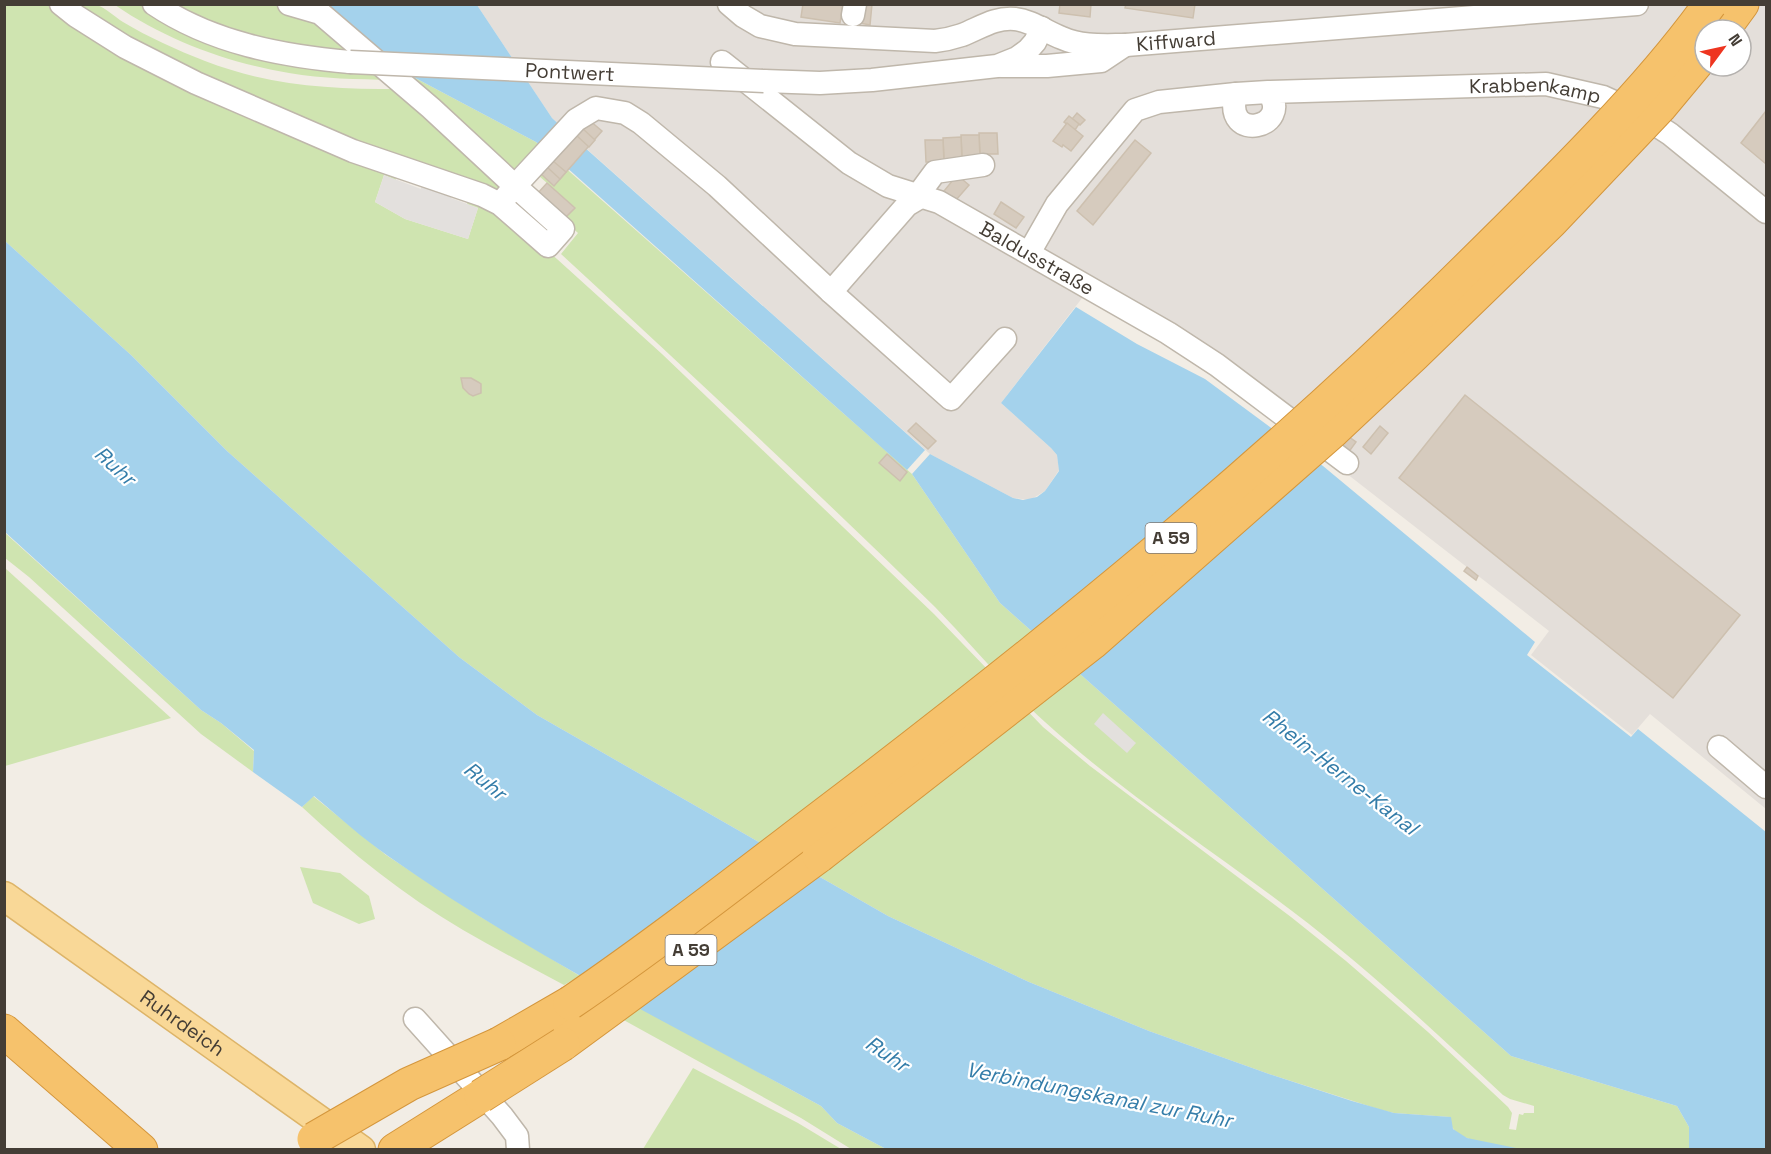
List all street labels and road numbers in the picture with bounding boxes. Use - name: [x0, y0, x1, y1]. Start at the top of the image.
- street label: Kiffward: [1135, 25, 1217, 57]
- street label: Pontwert: [524, 57, 615, 87]
- street label: Krabbenkamp: [1469, 71, 1603, 109]
- street label: Baldusstraße: [975, 215, 1099, 301]
- road number: A 59: [1146, 523, 1196, 553]
- road number: A 59: [666, 935, 716, 965]
- street label: Ruhrdeich: [135, 984, 230, 1062]

